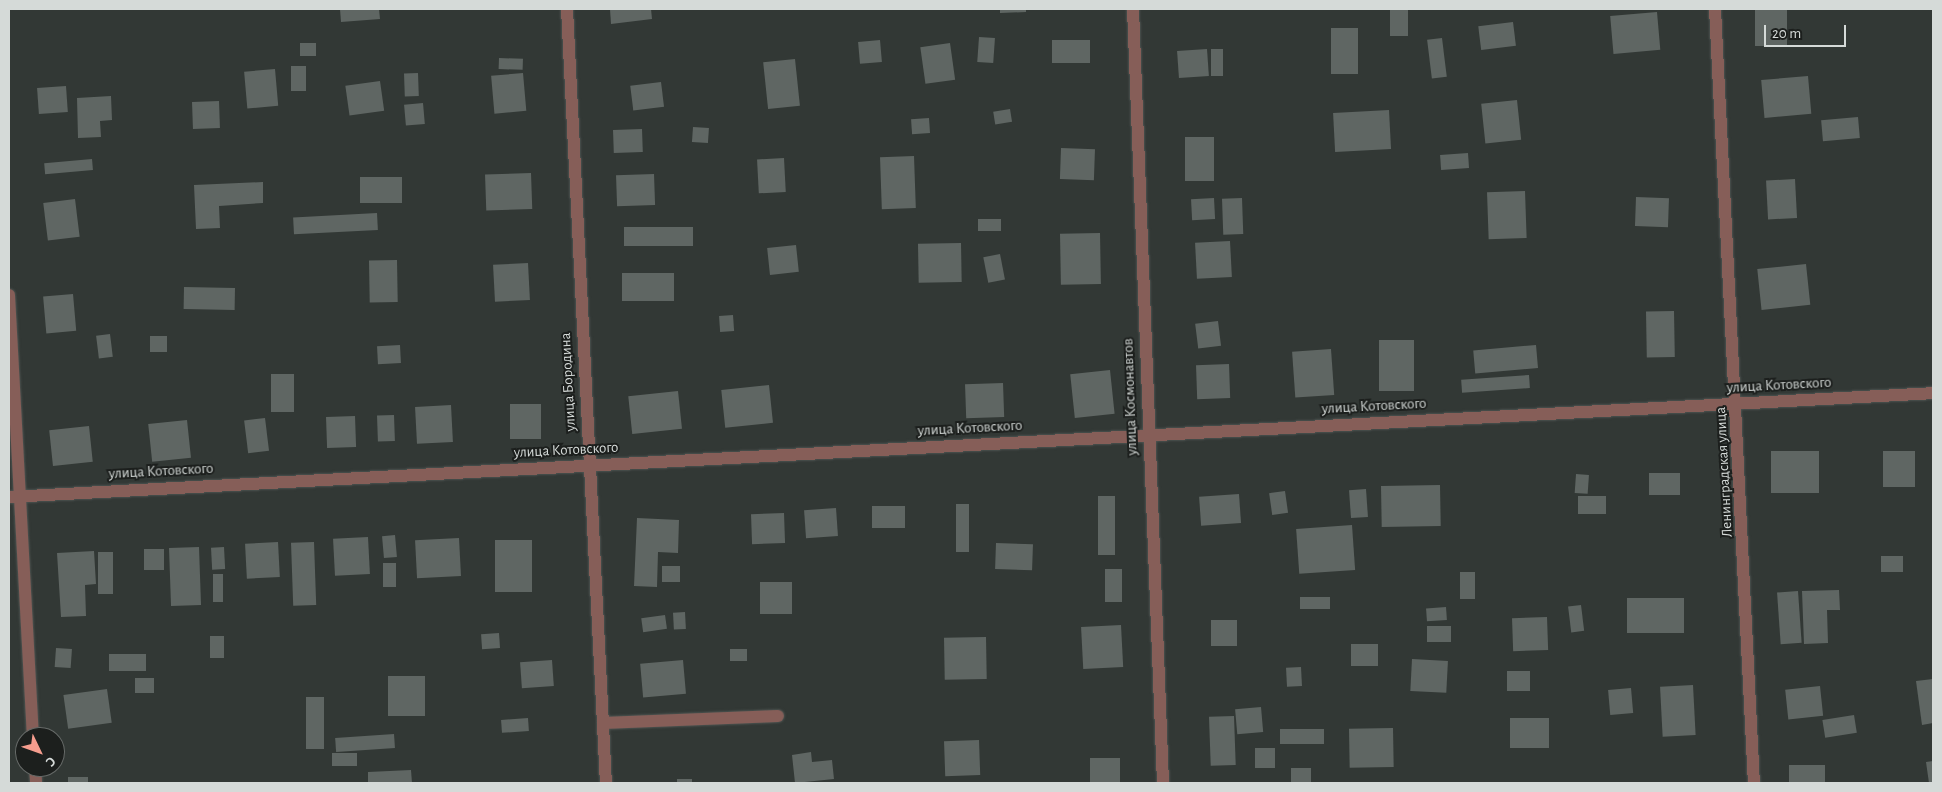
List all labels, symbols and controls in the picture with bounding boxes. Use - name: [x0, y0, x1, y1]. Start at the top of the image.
- scale bar: [1767, 15, 1850, 47]
- text: 20 m: [1772, 26, 1801, 41]
- street label: улица Бородина: [556, 332, 580, 432]
- street label: улица Космонавтов: [1119, 338, 1141, 456]
- street label: улица Котовского: [1726, 373, 1832, 397]
- street label: улица Котовского: [1321, 394, 1427, 418]
- street label: Ленинградская улица: [1712, 406, 1736, 538]
- street label: улица Котовского: [917, 416, 1023, 440]
- street label: улица Котовского: [513, 438, 619, 462]
- street label: улица Котовского: [108, 459, 214, 483]
- north arrow: [15, 727, 65, 777]
- text: С: [43, 754, 58, 769]

